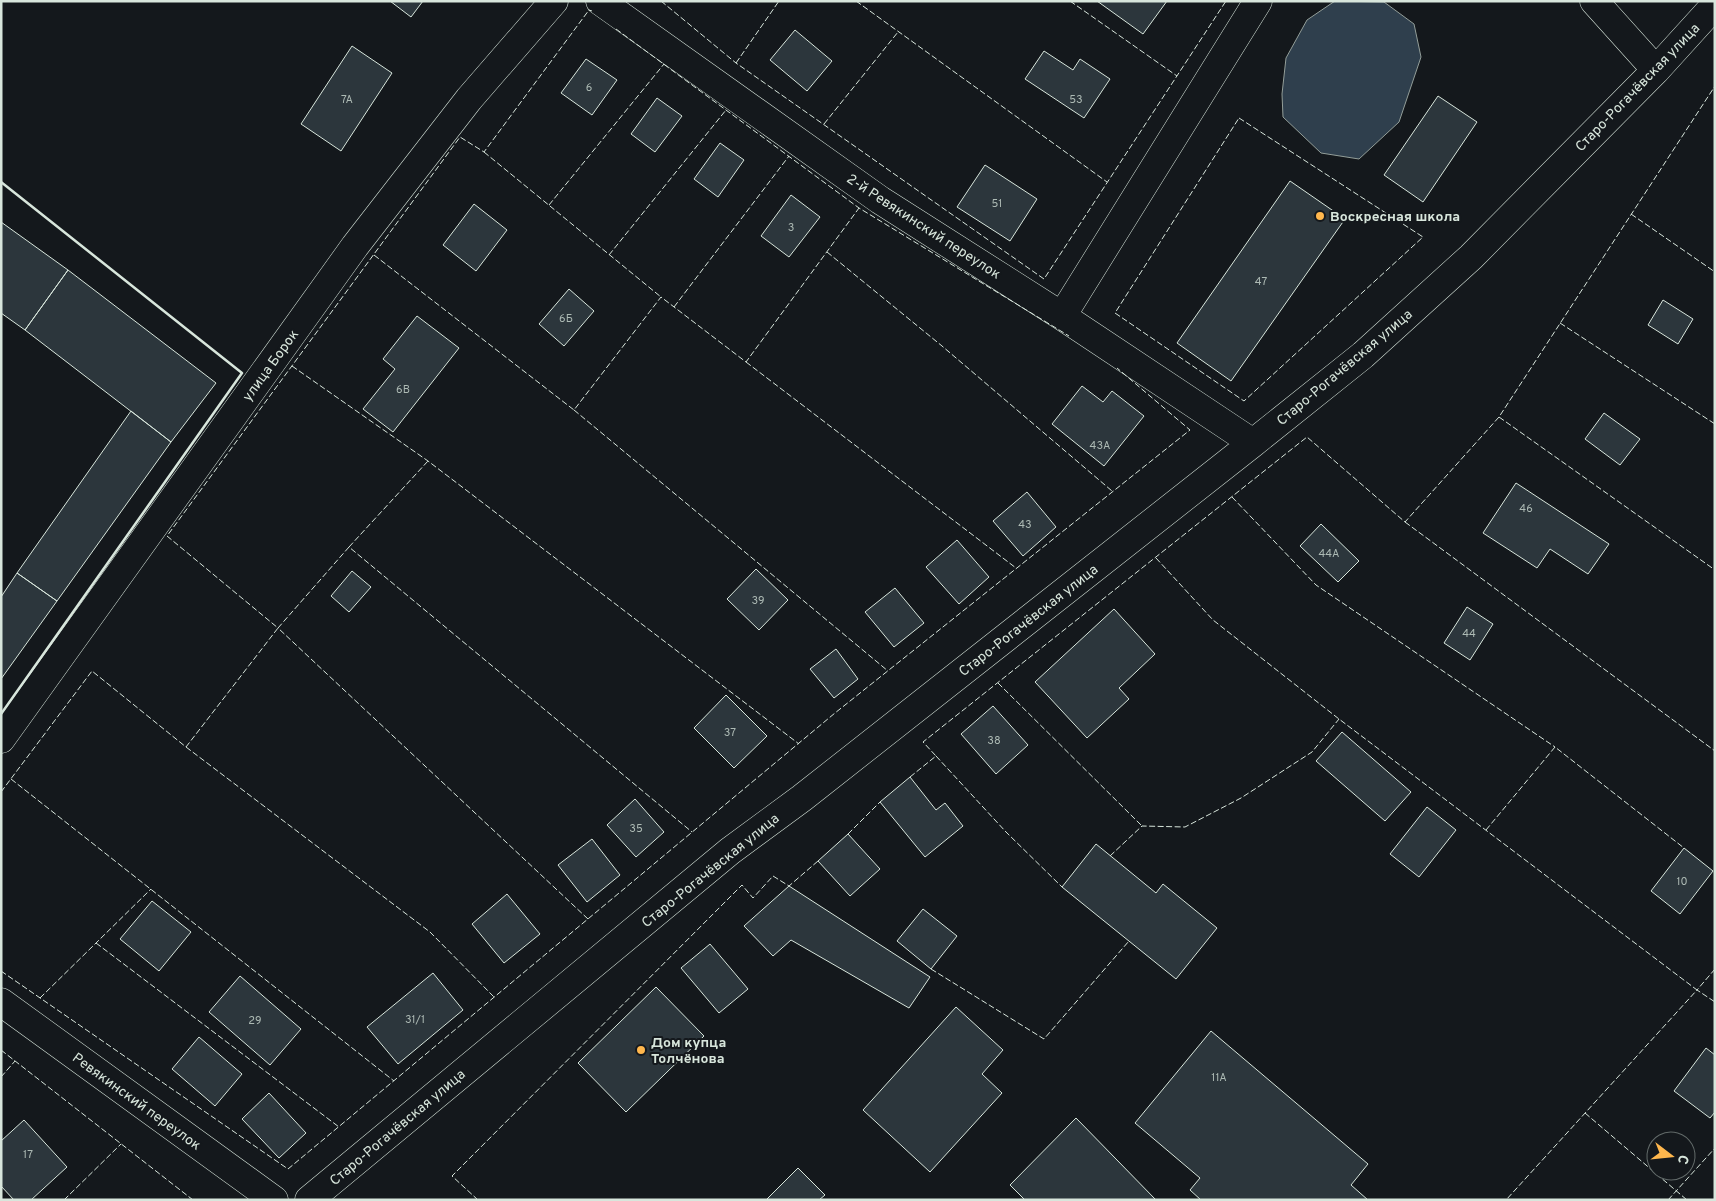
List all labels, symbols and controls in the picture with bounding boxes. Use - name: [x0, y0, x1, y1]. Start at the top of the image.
- street label: Старо-Рогачёвская улица: [1572, 20, 1704, 156]
- house number: 6: [586, 81, 592, 95]
- house number: 7А: [341, 93, 353, 107]
- house number: 53: [1069, 93, 1083, 107]
- street label: 2-й Ревякинский переулок: [843, 171, 1003, 283]
- house number: 51: [992, 197, 1002, 211]
- place label: Воскресная школа: [1330, 209, 1460, 226]
- marker: Воскресная школа: [1314, 210, 1326, 222]
- house number: 3: [788, 221, 794, 235]
- house number: 47: [1255, 275, 1267, 289]
- street label: Старо-Рогачёвская улица: [1274, 306, 1416, 430]
- house number: 6Б: [559, 312, 573, 326]
- street label: улица Борок: [239, 327, 303, 405]
- house number: 6В: [396, 383, 410, 397]
- house number: 43А: [1090, 439, 1110, 453]
- house number: 46: [1519, 502, 1533, 516]
- house number: 43: [1018, 518, 1032, 532]
- house number: 44А: [1319, 547, 1339, 561]
- street label: Старо-Рогачёвская улица: [956, 562, 1102, 681]
- house number: 39: [752, 594, 764, 608]
- house number: 44: [1462, 627, 1476, 641]
- house number: 37: [724, 726, 736, 740]
- house number: 38: [987, 734, 1001, 748]
- street label: Старо-Рогачёвская улица: [639, 810, 783, 932]
- house number: 35: [629, 822, 643, 836]
- house number: 10: [1676, 875, 1688, 889]
- house number: 31/1: [405, 1013, 425, 1027]
- house number: 29: [248, 1014, 262, 1028]
- place label: Дом купца Толчёнова: [651, 1035, 726, 1068]
- marker: Дом купца Толчёнова: [635, 1044, 647, 1056]
- street label: Ревякинский переулок: [69, 1050, 204, 1155]
- street label: Старо-Рогачёвская улица: [327, 1066, 469, 1190]
- house number: 11А: [1211, 1071, 1227, 1085]
- north arrow: [1646, 1131, 1696, 1181]
- house number: 17: [23, 1148, 33, 1162]
- text: С: [1673, 1153, 1691, 1166]

